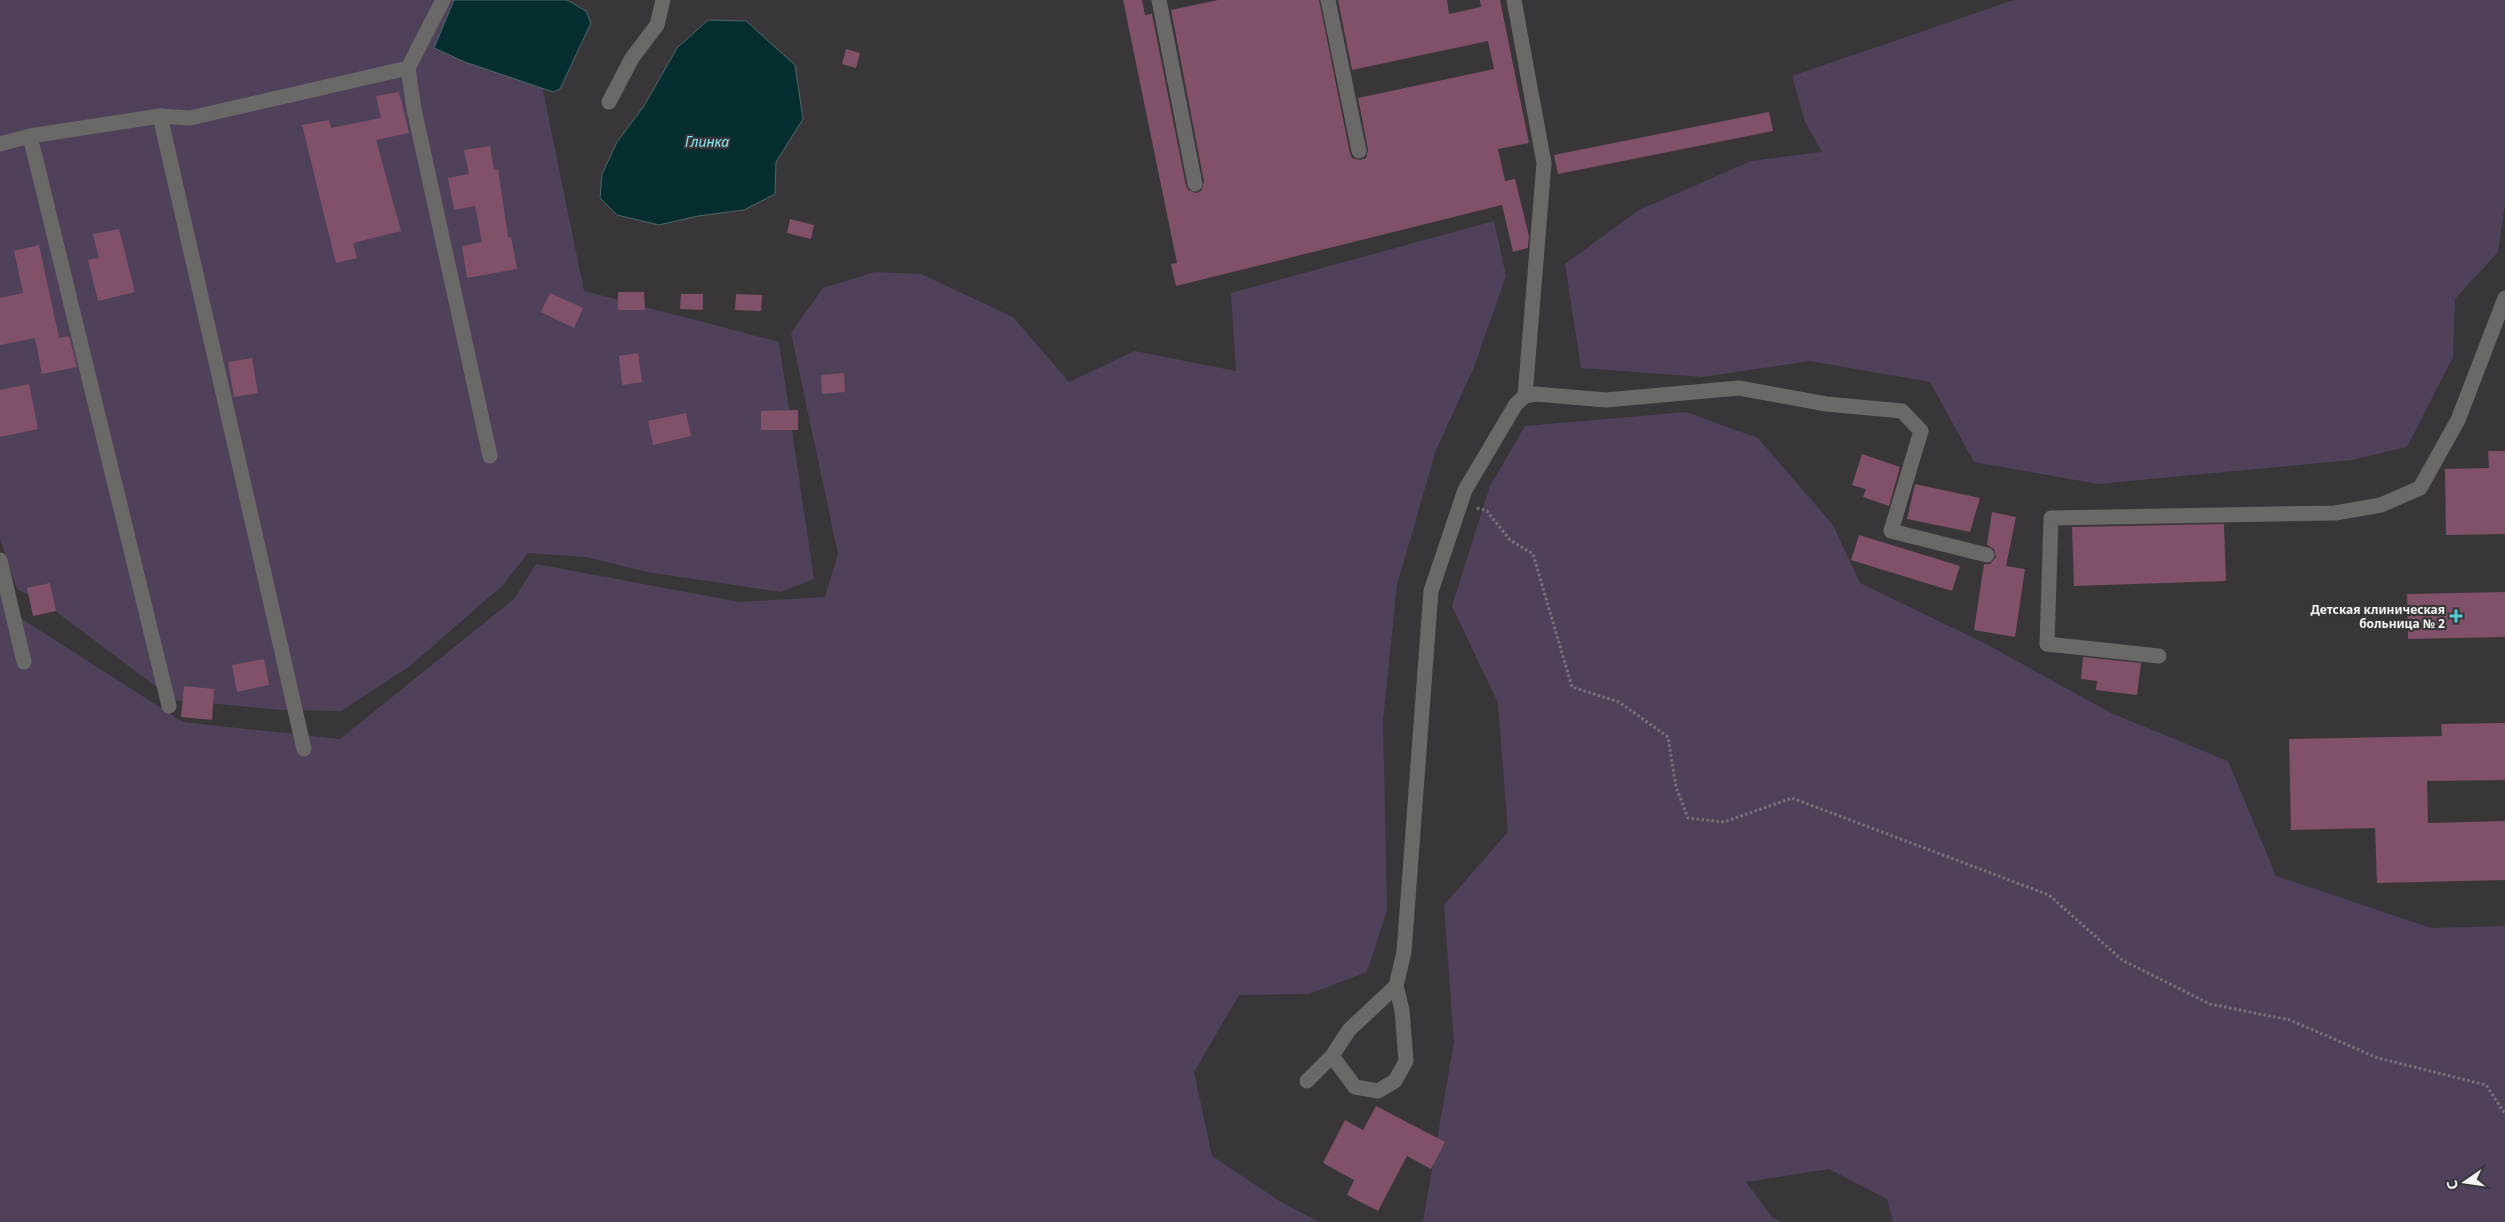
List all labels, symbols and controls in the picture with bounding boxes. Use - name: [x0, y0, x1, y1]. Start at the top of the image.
- water label: Глинка: [685, 132, 729, 151]
- place label: Детская клиническая больница № 2: [2310, 601, 2445, 632]
- marker: Детская клиническая больница № 2: [2449, 609, 2463, 623]
- north arrow: [2440, 1157, 2490, 1207]
- text: С: [2442, 1178, 2462, 1192]

